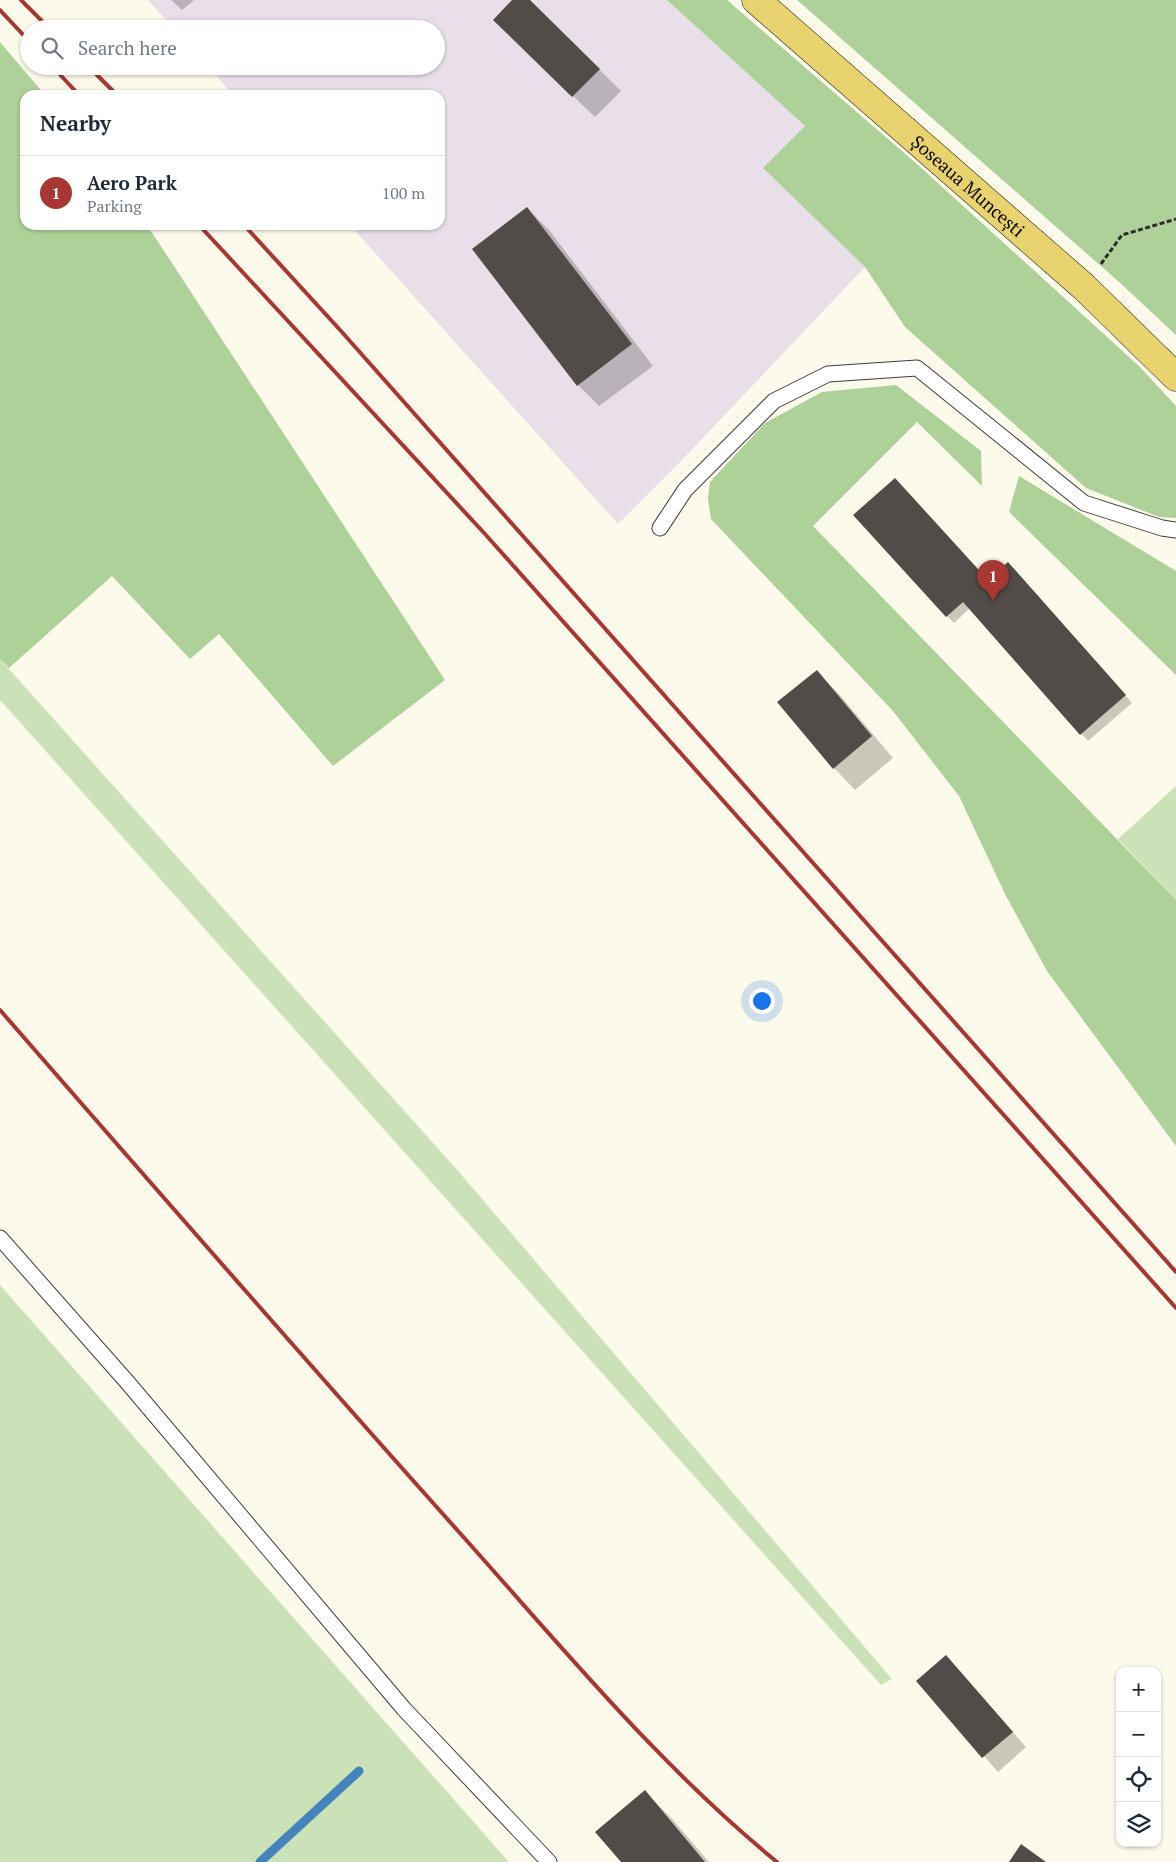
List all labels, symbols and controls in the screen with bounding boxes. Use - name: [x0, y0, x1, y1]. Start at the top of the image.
- search box: [20, 20, 445, 75]
- icon: search: [38, 34, 66, 62]
- text: Search here: [78, 35, 177, 60]
- text: Nearby: [40, 109, 111, 137]
- street label: Șoseaua Muncești: [906, 130, 1030, 242]
- text: Aero Park: [87, 170, 177, 195]
- text: 1: [51, 182, 61, 204]
- text: 100 m: [382, 182, 425, 204]
- text: Parking: [87, 195, 142, 217]
- pin: 1: [977, 560, 1009, 601]
- your location: [749, 988, 775, 1014]
- map controls: [1116, 1667, 1161, 1847]
- button: +: [1116, 1667, 1161, 1712]
- button: −: [1116, 1712, 1161, 1757]
- button: locate: [1116, 1757, 1161, 1802]
- button: layers: [1116, 1802, 1161, 1847]

